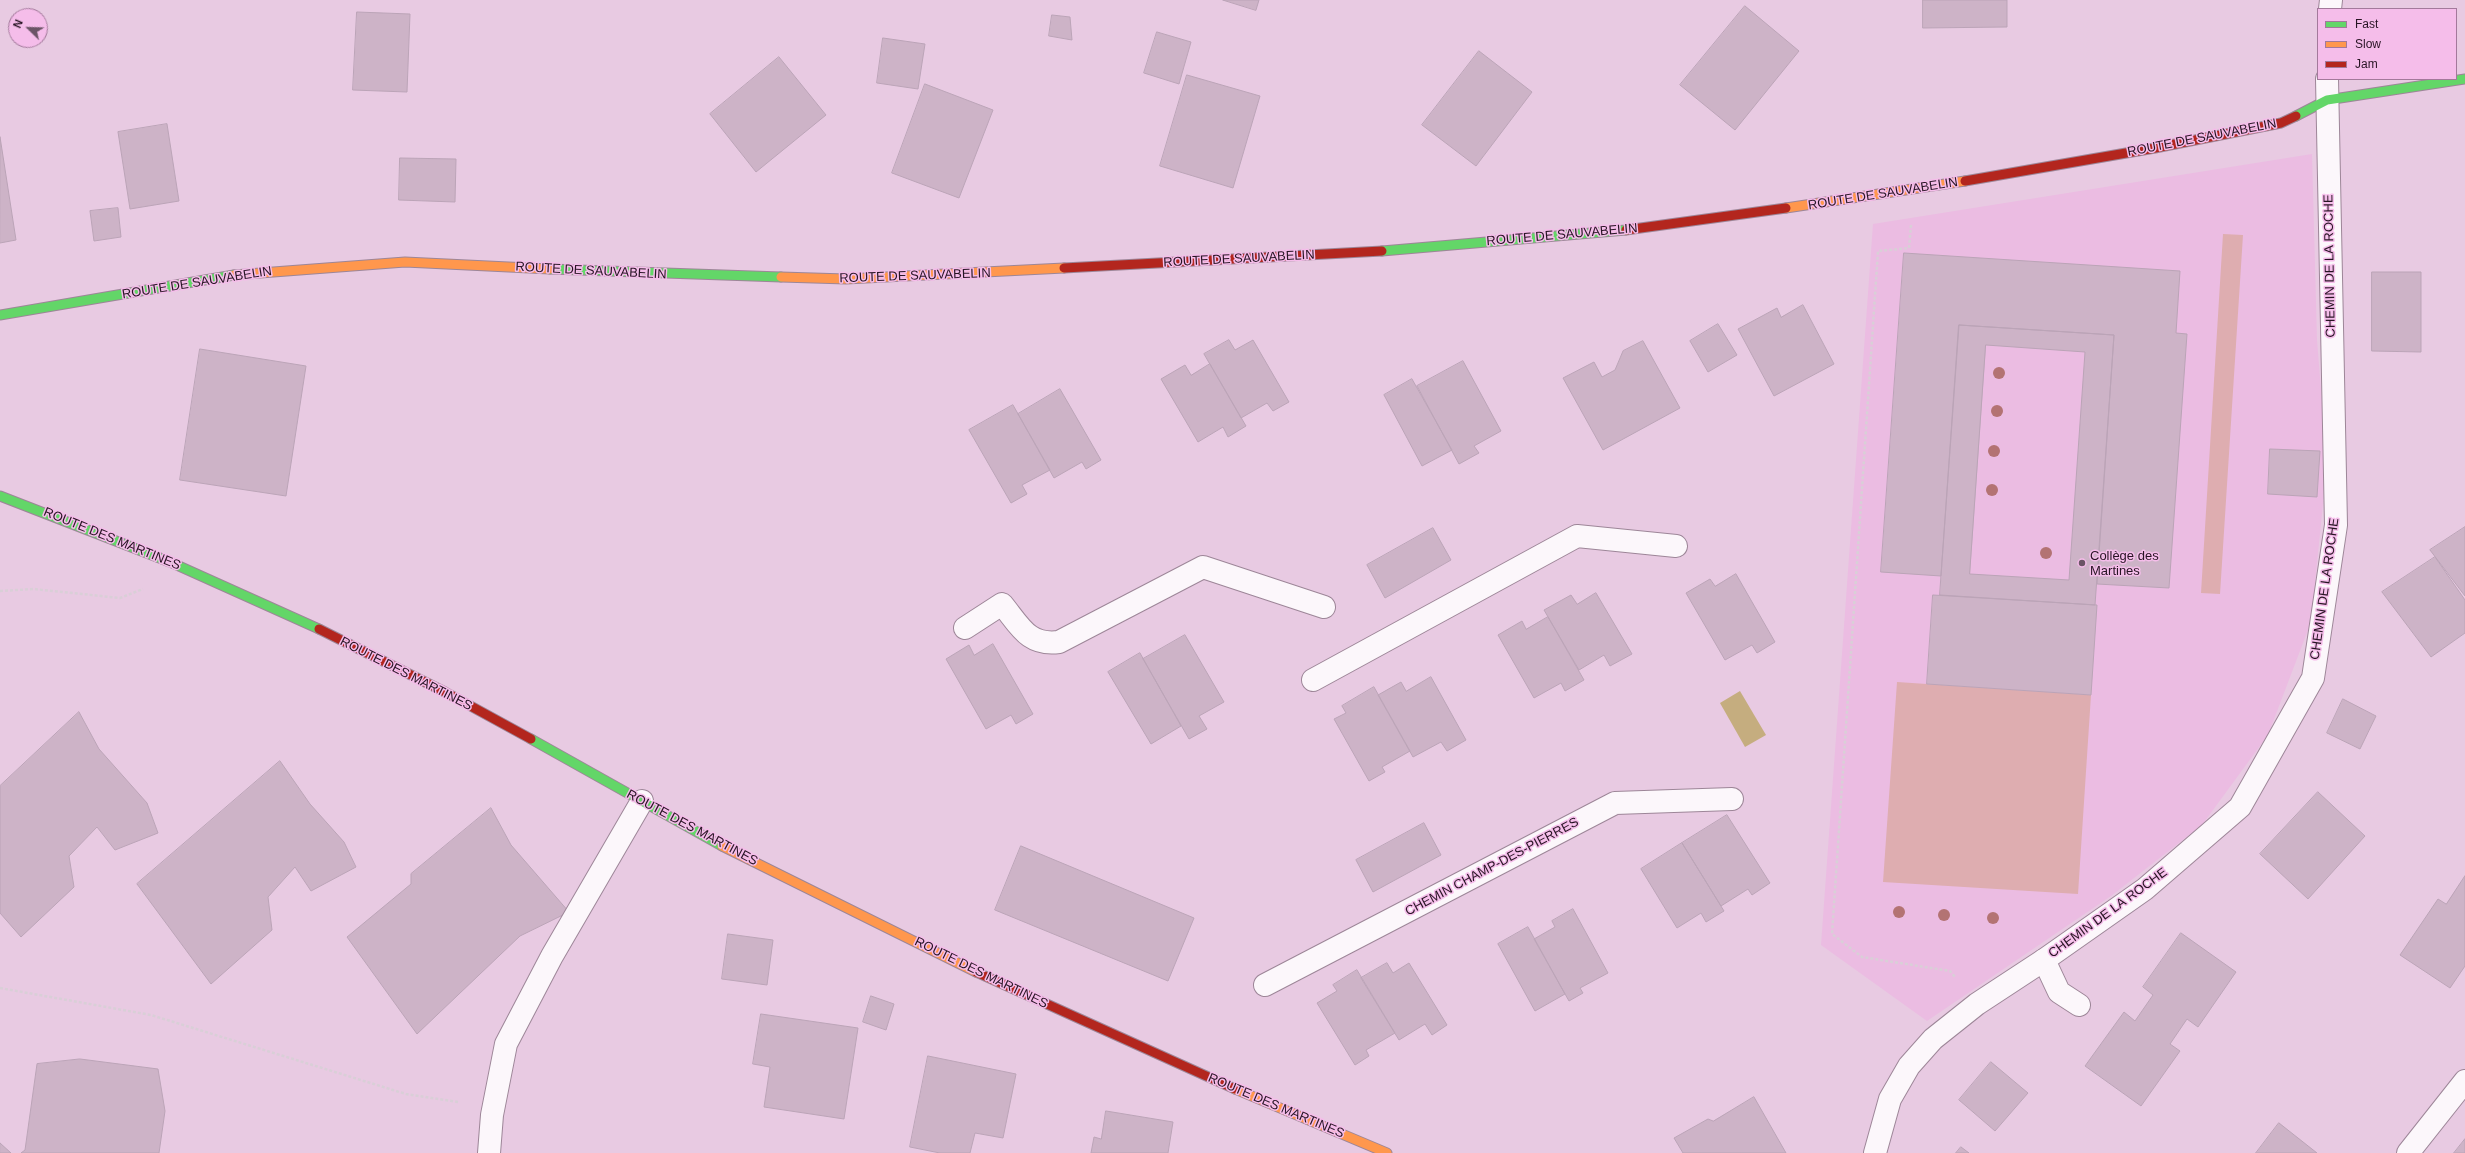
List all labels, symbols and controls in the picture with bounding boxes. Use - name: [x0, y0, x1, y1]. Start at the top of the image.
- north arrow: [8, 8, 48, 48]
- legend: [2317, 8, 2457, 80]
- text: Fast: [2355, 17, 2378, 31]
- text: N: [11, 18, 25, 30]
- text: Slow: [2355, 37, 2381, 51]
- text: Jam: [2355, 57, 2378, 71]
- street label: ROUTE DE SAUVABELIN: [2126, 116, 2278, 160]
- street label: ROUTE DE SAUVABELIN: [1807, 174, 1959, 214]
- street label: CHEMIN DE LA ROCHE: [2321, 194, 2339, 338]
- street label: ROUTE DE SAUVABELIN: [1486, 221, 1638, 249]
- street label: ROUTE DE SAUVABELIN: [1163, 247, 1315, 271]
- street label: ROUTE DE SAUVABELIN: [515, 259, 667, 283]
- street label: ROUTE DE SAUVABELIN: [121, 263, 273, 303]
- street label: ROUTE DE SAUVABELIN: [839, 266, 991, 286]
- street label: ROUTE DES MARTINES: [41, 504, 183, 574]
- street label: CHEMIN DE LA ROCHE: [2307, 517, 2343, 661]
- place label: Collège des Martines: [2090, 548, 2159, 579]
- marker: Collège des Martines: [2077, 558, 2087, 568]
- street label: ROUTE DES MARTINES: [337, 634, 475, 714]
- street label: ROUTE DES MARTINES: [624, 787, 760, 869]
- street label: CHEMIN CHAMP-DES-PIERRES: [1403, 815, 1581, 919]
- street label: CHEMIN DE LA ROCHE: [2046, 865, 2170, 961]
- street label: ROUTE DES MARTINES: [912, 934, 1050, 1012]
- street label: ROUTE DES MARTINES: [1206, 1070, 1346, 1142]

